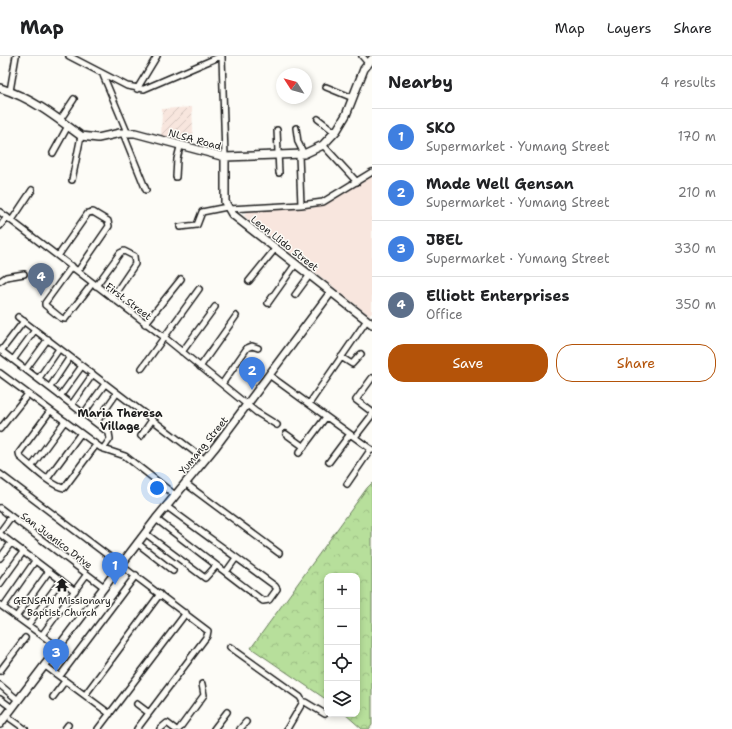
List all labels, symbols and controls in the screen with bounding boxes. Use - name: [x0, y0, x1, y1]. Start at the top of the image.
- text: Map: [20, 15, 64, 40]
- text: Map: [555, 19, 585, 37]
- text: Layers: [607, 19, 651, 37]
- text: Share: [673, 19, 712, 37]
- north arrow: [276, 68, 312, 104]
- text: Nearby: [388, 71, 453, 93]
- text: 4 results: [660, 74, 716, 91]
- text: SKO: [426, 118, 455, 138]
- street label: NLSA Road: [167, 126, 223, 153]
- text: 1: [398, 128, 404, 145]
- text: 170 m: [678, 128, 716, 145]
- text: Supermarket · Yumang Street: [426, 138, 610, 155]
- text: Made Well Gensan: [426, 174, 574, 194]
- text: 2: [396, 184, 406, 201]
- text: 210 m: [678, 184, 716, 201]
- text: Supermarket · Yumang Street: [426, 194, 610, 211]
- street label: Leon Llido Street: [248, 213, 321, 274]
- text: JBEL: [426, 230, 463, 250]
- text: 3: [396, 240, 406, 257]
- text: 330 m: [674, 240, 716, 257]
- text: Supermarket · Yumang Street: [426, 250, 610, 267]
- pin: 4: [28, 263, 54, 296]
- street label: First Street: [103, 280, 154, 323]
- text: Elliott Enterprises: [426, 286, 569, 306]
- text: 4: [396, 296, 406, 313]
- text: 350 m: [675, 296, 716, 313]
- text: Office: [426, 306, 463, 323]
- button: Save: [388, 344, 548, 382]
- button: Share: [556, 344, 716, 382]
- pin: 2: [239, 357, 265, 390]
- district label: Maria Theresa Village: [78, 406, 163, 434]
- street label: Yumang Street: [176, 414, 231, 477]
- your location: [147, 478, 167, 498]
- street label: San Juanico Drive: [18, 509, 95, 572]
- pin: 1: [102, 552, 128, 585]
- map controls: [324, 573, 360, 717]
- button: +: [324, 573, 360, 609]
- temple icon: GENSAN Missionary Baptist Church: [54, 577, 70, 593]
- place label: GENSAN Missionary Baptist Church: [13, 594, 111, 619]
- button: −: [324, 609, 360, 645]
- pin: 3: [43, 639, 69, 672]
- button: locate: [324, 645, 360, 681]
- button: layers: [324, 681, 360, 717]

